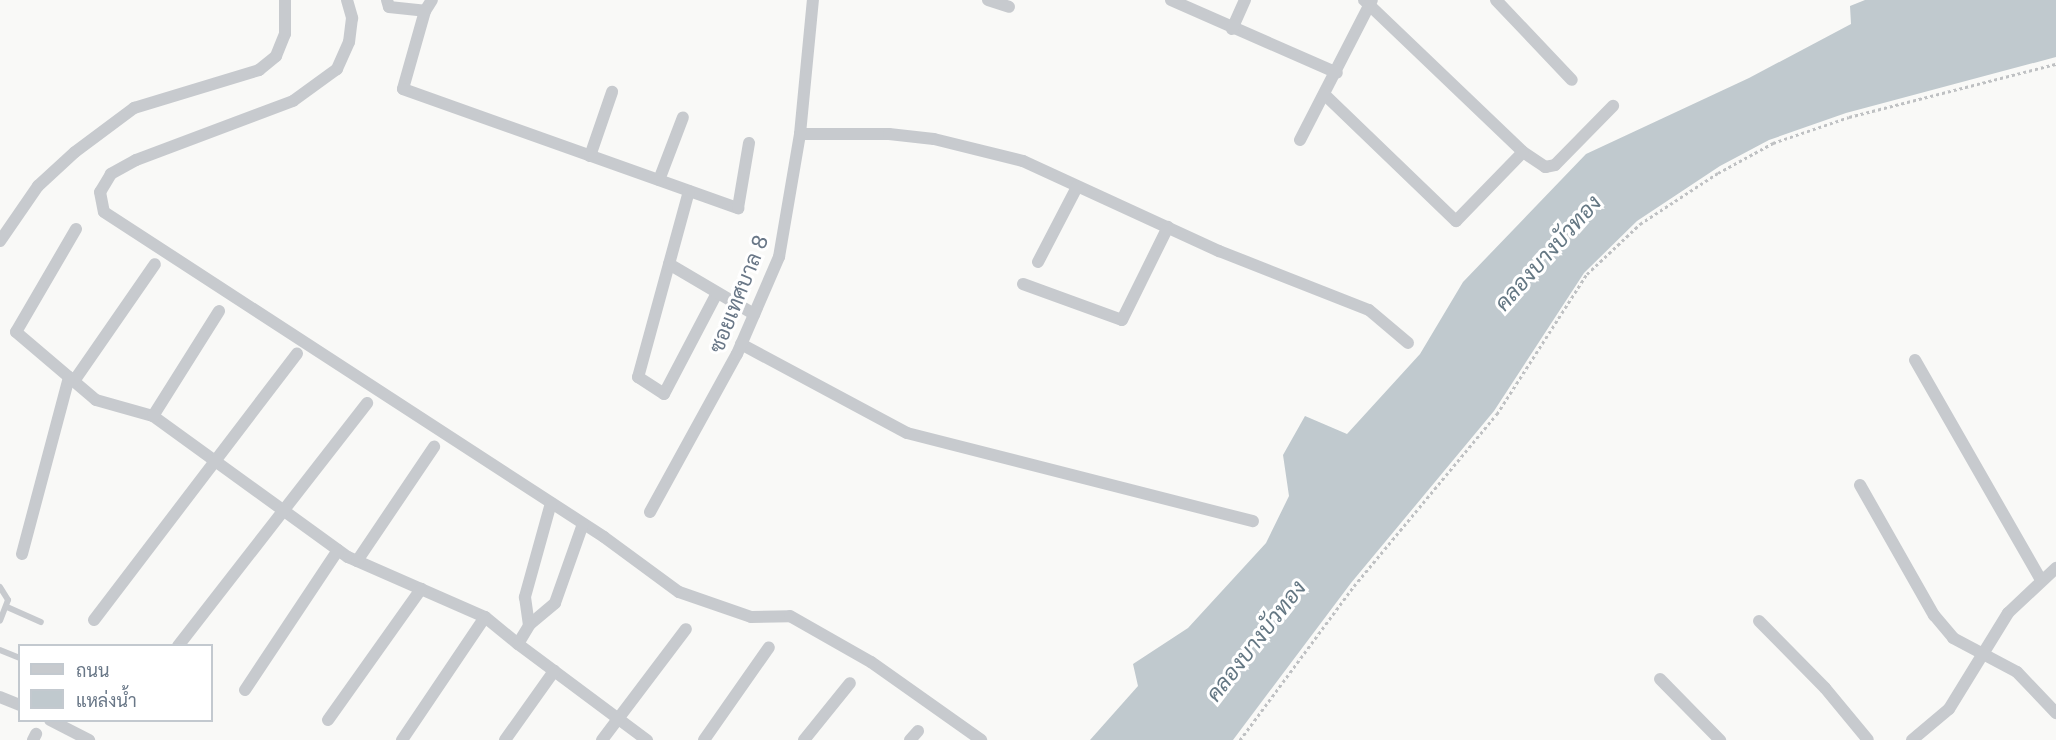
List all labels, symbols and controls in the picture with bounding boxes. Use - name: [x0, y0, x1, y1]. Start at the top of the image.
- water label: คลองบางบัวทอง: [1489, 190, 1607, 316]
- street label: ซอยเทศบาล 8: [704, 231, 774, 357]
- water label: คลองบางบัวทอง: [1200, 575, 1312, 707]
- legend: [18, 644, 213, 722]
- text: ถนน: [76, 660, 109, 681]
- text: แหล่งน้ำ: [76, 690, 137, 711]

